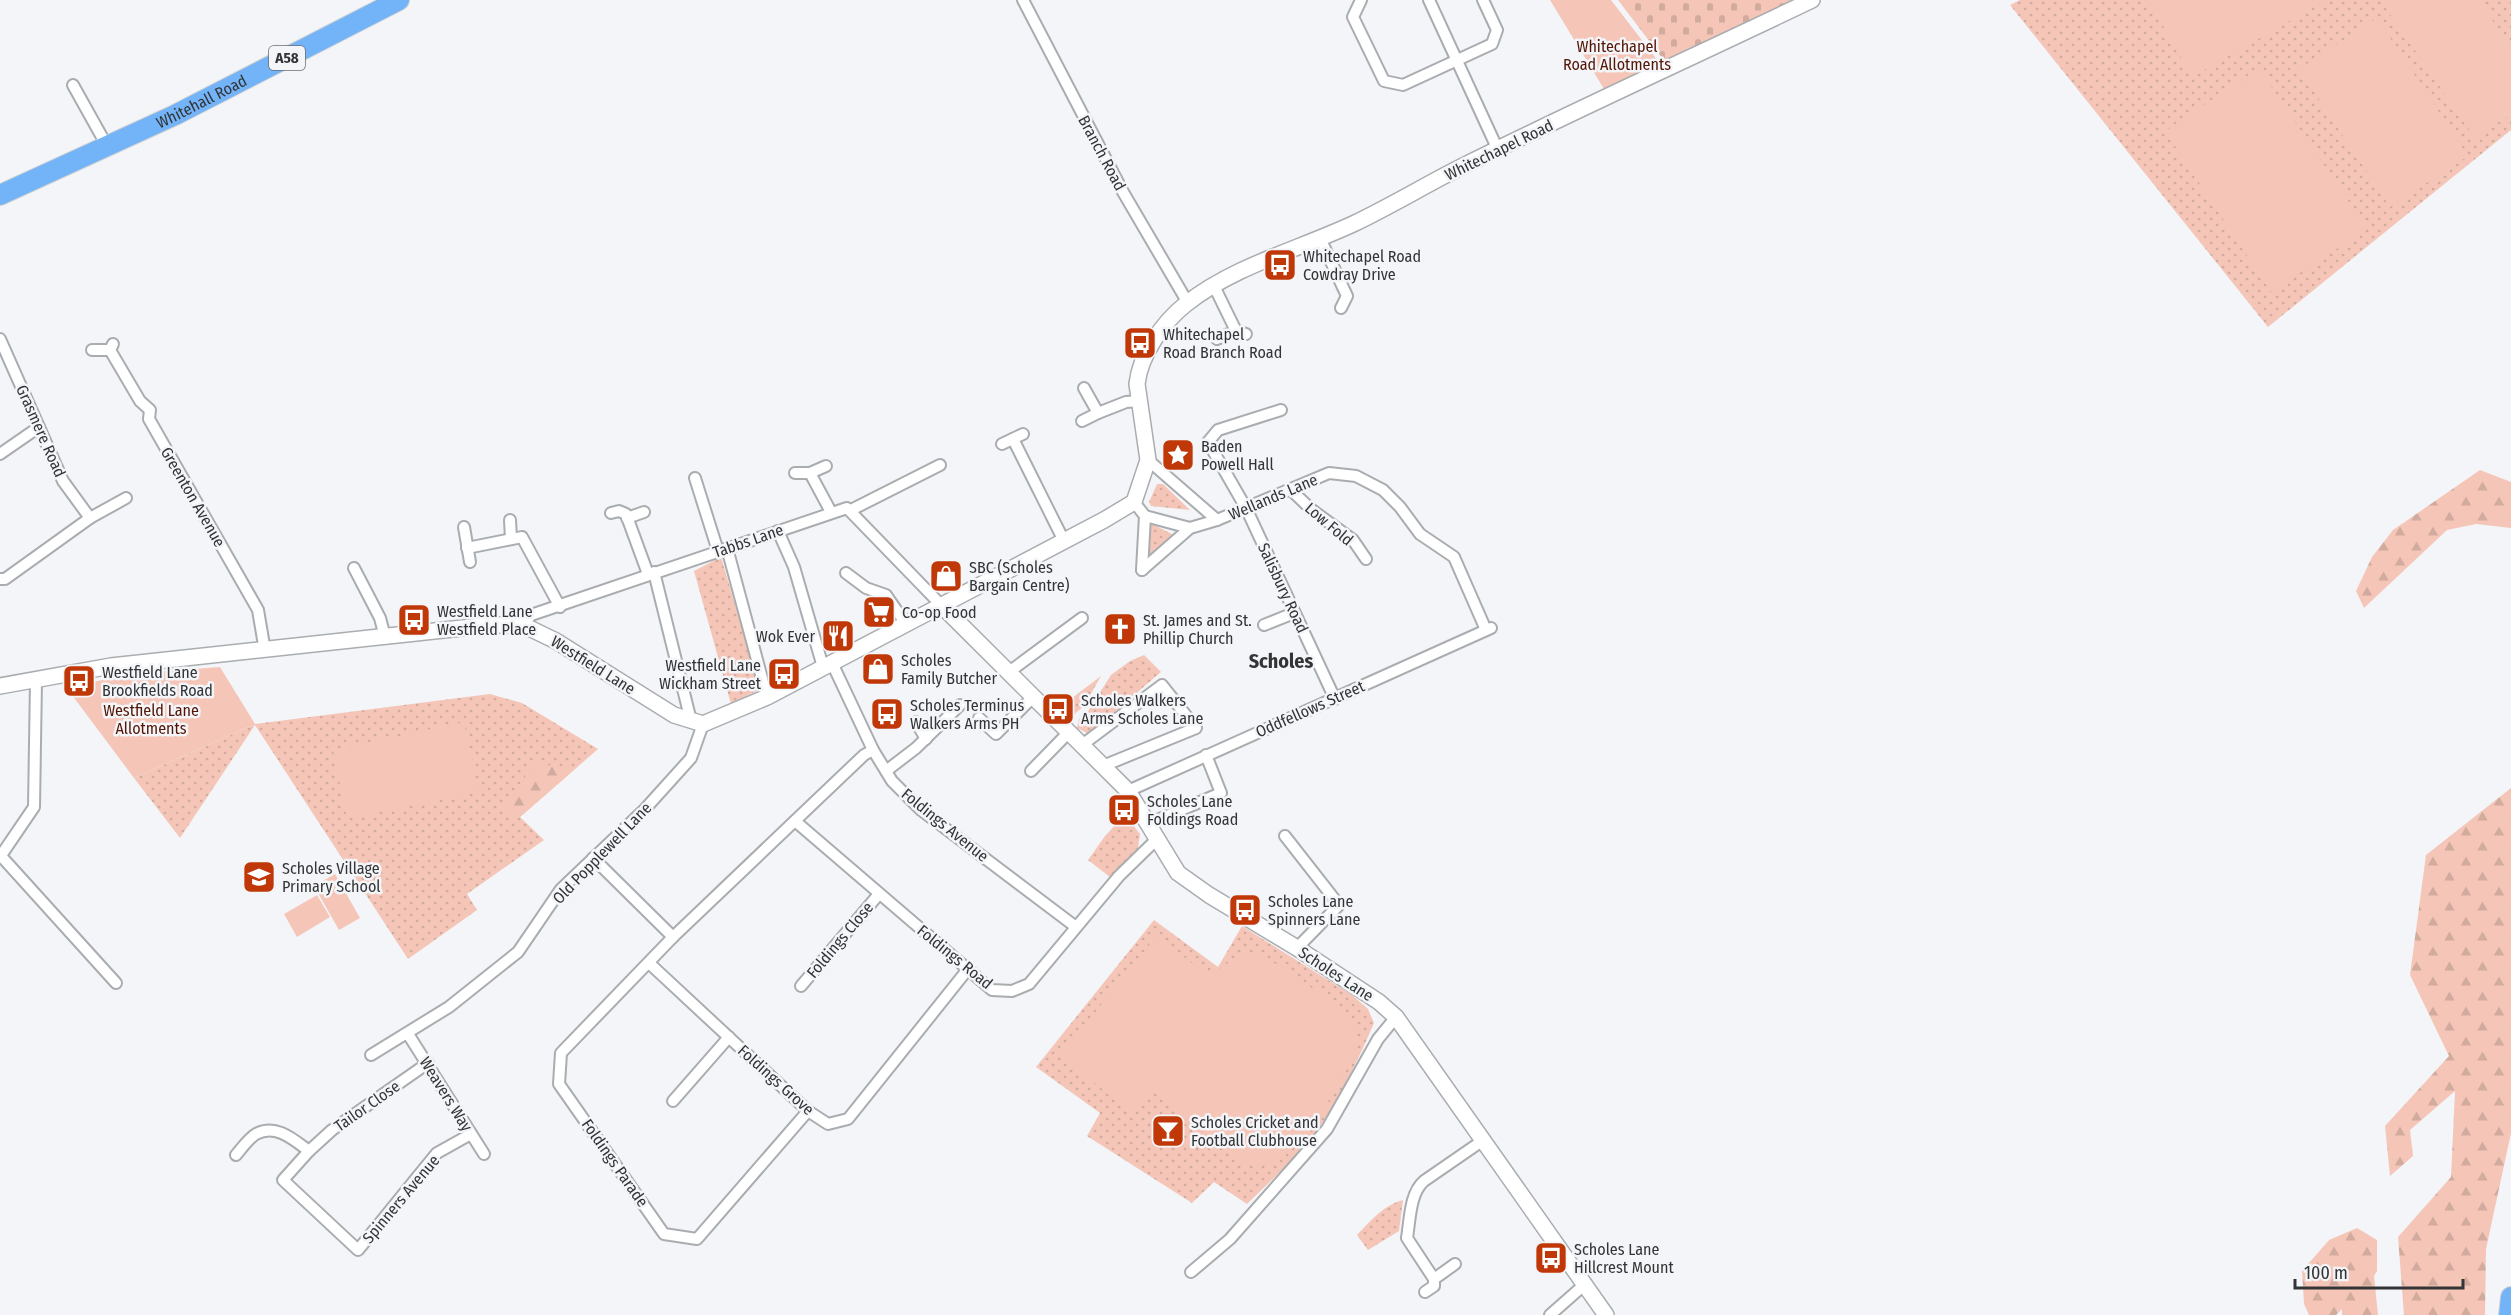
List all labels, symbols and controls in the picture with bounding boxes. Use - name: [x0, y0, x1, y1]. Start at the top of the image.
- park label: Whitechapel Road Allotments: [1563, 37, 1671, 74]
- road number: A58: [269, 46, 305, 70]
- street label: Whitehall Road: [153, 70, 250, 132]
- street label: Branch Road: [1074, 112, 1130, 194]
- street label: Whitechapel Road: [1442, 116, 1556, 184]
- bus stop icon: Whitechapel Road Cowdray Drive: [1262, 247, 1298, 283]
- place label: Whitechapel Road Cowdray Drive: [1303, 247, 1421, 284]
- bus stop icon: Whitechapel Road Branch Road: [1122, 325, 1158, 361]
- place label: Whitechapel Road Branch Road: [1163, 325, 1282, 362]
- street label: Grasmere Road: [12, 382, 70, 480]
- place icon: Baden Powell Hall: [1160, 437, 1196, 473]
- place label: Baden Powell Hall: [1201, 437, 1274, 474]
- street label: Greenton Avenue: [157, 444, 229, 550]
- street label: Wellands Lane: [1226, 470, 1320, 524]
- street label: Low Fold: [1301, 498, 1357, 550]
- street label: Tabbs Lane: [710, 520, 786, 562]
- street label: Salisbury Road: [1254, 540, 1312, 636]
- shop icon: SBC (Scholes Bargain Centre): [928, 558, 964, 594]
- place label: SBC (Scholes Bargain Centre): [969, 558, 1070, 595]
- supermarket icon: Co-op Food: [861, 594, 897, 630]
- bus stop icon: Westfield Lane Westfield Place: [396, 602, 432, 638]
- place label: Westfield Lane Westfield Place: [437, 602, 536, 639]
- place label: Co-op Food: [902, 603, 977, 622]
- church icon: St. James and St. Phillip Church: [1102, 611, 1138, 647]
- place label: St. James and St. Phillip Church: [1143, 611, 1252, 648]
- restaurant icon: Wok Ever: [820, 618, 856, 654]
- place label: Wok Ever: [756, 627, 815, 646]
- street label: Westfield Lane: [547, 632, 639, 698]
- district label: Scholes: [1249, 649, 1313, 673]
- shop icon: Scholes Family Butcher: [860, 651, 896, 687]
- place label: Scholes Family Butcher: [901, 651, 997, 688]
- place label: Westfield Lane Wickham Street: [659, 656, 762, 693]
- bus stop icon: Westfield Lane Wickham Street: [766, 656, 802, 692]
- bus stop icon: Westfield Lane Brookfields Road: [61, 663, 97, 699]
- place label: Westfield Lane Brookfields Road: [102, 663, 213, 700]
- street label: Oddfellows Street: [1253, 676, 1368, 741]
- bus stop icon: Scholes Walkers Arms Scholes Lane: [1040, 691, 1076, 727]
- place label: Scholes Walkers Arms Scholes Lane: [1081, 691, 1203, 728]
- bus stop icon: Scholes Terminus Walkers Arms PH: [869, 696, 905, 732]
- place label: Scholes Terminus Walkers Arms PH: [910, 696, 1024, 733]
- park label: Westfield Lane Allotments: [103, 701, 199, 738]
- street label: Foldings Avenue: [898, 784, 992, 866]
- bus stop icon: Scholes Lane Foldings Road: [1106, 792, 1142, 828]
- place label: Scholes Lane Foldings Road: [1147, 792, 1238, 829]
- street label: Old Popplewell Lane: [549, 798, 655, 908]
- school or university icon: Scholes Village Primary School: [241, 859, 277, 895]
- place label: Scholes Village Primary School: [282, 859, 381, 896]
- bus stop icon: Scholes Lane Spinners Lane: [1227, 892, 1263, 928]
- place label: Scholes Lane Spinners Lane: [1268, 892, 1360, 929]
- street label: Foldings Close: [803, 898, 877, 982]
- street label: Foldings Road: [914, 921, 996, 993]
- street label: Scholes Lane: [1295, 943, 1377, 1005]
- street label: Foldings Grove: [734, 1041, 818, 1119]
- street label: Weavers Way: [416, 1053, 477, 1136]
- street label: Tailor Close: [331, 1076, 404, 1135]
- bar icon: Scholes Cricket and Football Clubhouse: [1150, 1113, 1186, 1149]
- place label: Scholes Cricket and Football Clubhouse: [1191, 1113, 1319, 1150]
- street label: Foldings Parade: [578, 1115, 652, 1211]
- street label: Spinners Avenue: [359, 1151, 443, 1247]
- bus stop icon: Scholes Lane Hillcrest Mount: [1533, 1240, 1569, 1276]
- place label: Scholes Lane Hillcrest Mount: [1574, 1240, 1674, 1277]
- scale bar: [2295, 1252, 2463, 1290]
- text: 100 m: [2304, 1262, 2348, 1284]

